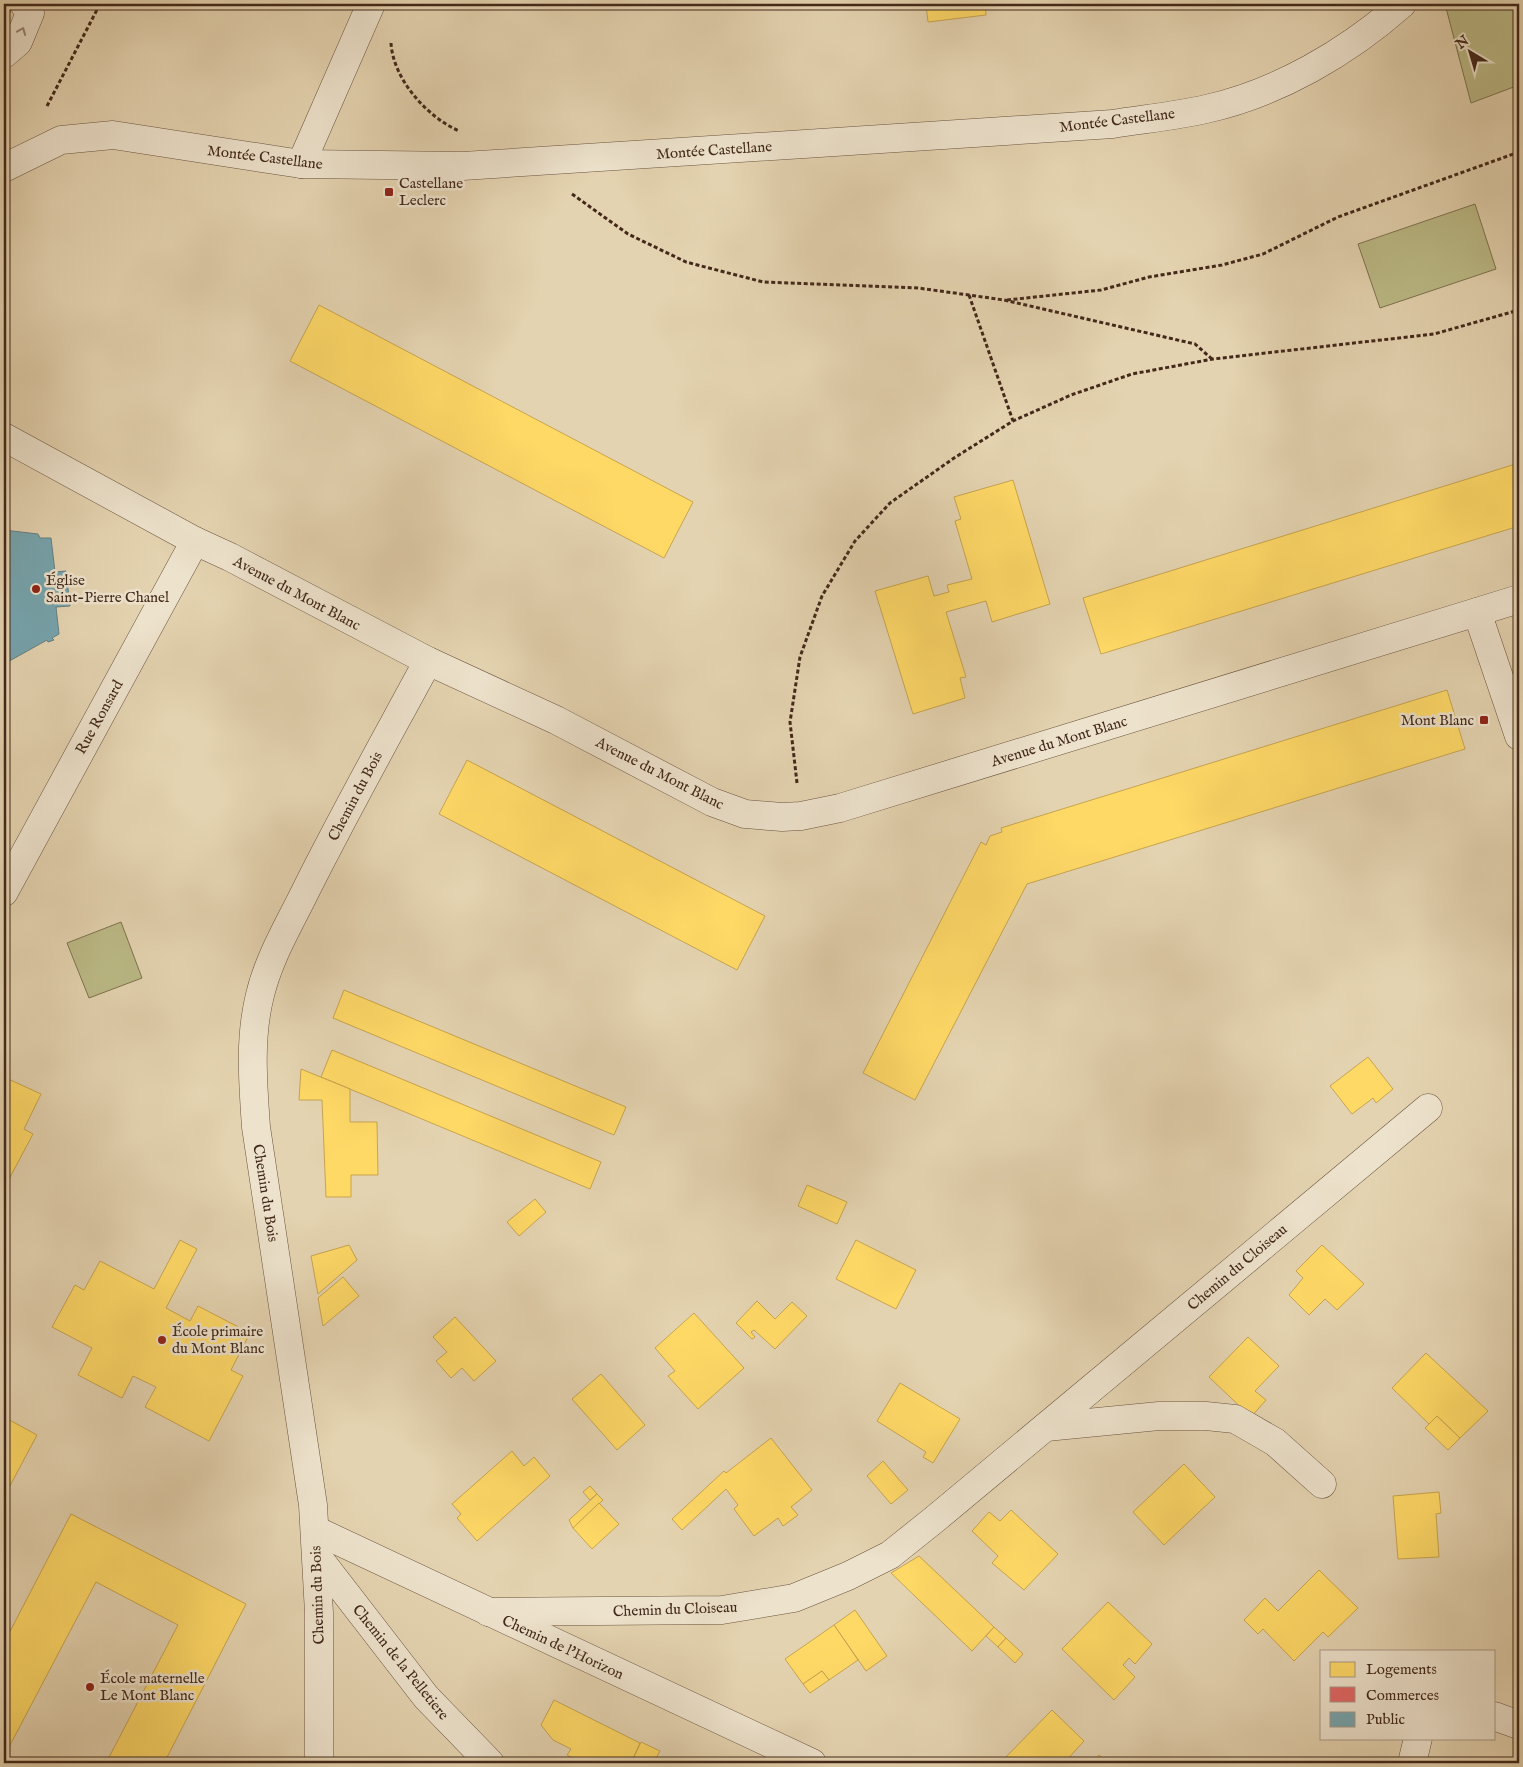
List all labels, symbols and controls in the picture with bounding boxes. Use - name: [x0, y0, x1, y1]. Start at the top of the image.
- one-way arrow: [16, 27, 26, 36]
- north arrow: [1446, 28, 1496, 78]
- text: N: [1452, 32, 1473, 54]
- street label: Montée Castellane: [1058, 104, 1176, 137]
- street label: Montée Castellane: [655, 137, 773, 164]
- street label: Montée Castellane: [206, 141, 324, 174]
- place label: Castellane Leclerc: [399, 174, 463, 210]
- marker: Castellane Leclerc: [383, 186, 395, 198]
- street label: Avenue du Mont Blanc: [229, 551, 364, 635]
- place label: Église Saint-Pierre Chanel: [46, 571, 170, 607]
- marker: Église Saint-Pierre Chanel: [30, 583, 42, 595]
- street label: Rue Ronsard: [71, 676, 128, 758]
- place label: Mont Blanc: [1401, 711, 1474, 730]
- street label: Avenue du Mont Blanc: [988, 712, 1130, 772]
- marker: Mont Blanc: [1478, 714, 1490, 726]
- street label: Avenue du Mont Blanc: [592, 732, 727, 814]
- street label: Chemin du Bois: [324, 748, 387, 844]
- street label: Chemin du Bois: [248, 1143, 283, 1243]
- street label: Chemin du Cloiseau: [1183, 1220, 1291, 1315]
- place label: École primaire du Mont Blanc: [172, 1322, 264, 1358]
- marker: École primaire du Mont Blanc: [156, 1334, 168, 1346]
- street label: Chemin du Bois: [306, 1545, 329, 1645]
- street label: Chemin du Cloiseau: [612, 1598, 738, 1621]
- street label: Chemin de la Pelletiere: [348, 1601, 453, 1724]
- street label: Chemin de l'Horizon: [499, 1611, 627, 1684]
- legend: [1320, 1650, 1496, 1740]
- text: Logements: [1366, 1660, 1437, 1679]
- place label: École maternelle Le Mont Blanc: [100, 1669, 205, 1705]
- marker: École maternelle Le Mont Blanc: [84, 1681, 96, 1693]
- text: Commerces: [1366, 1686, 1439, 1705]
- text: Public: [1366, 1710, 1405, 1729]

